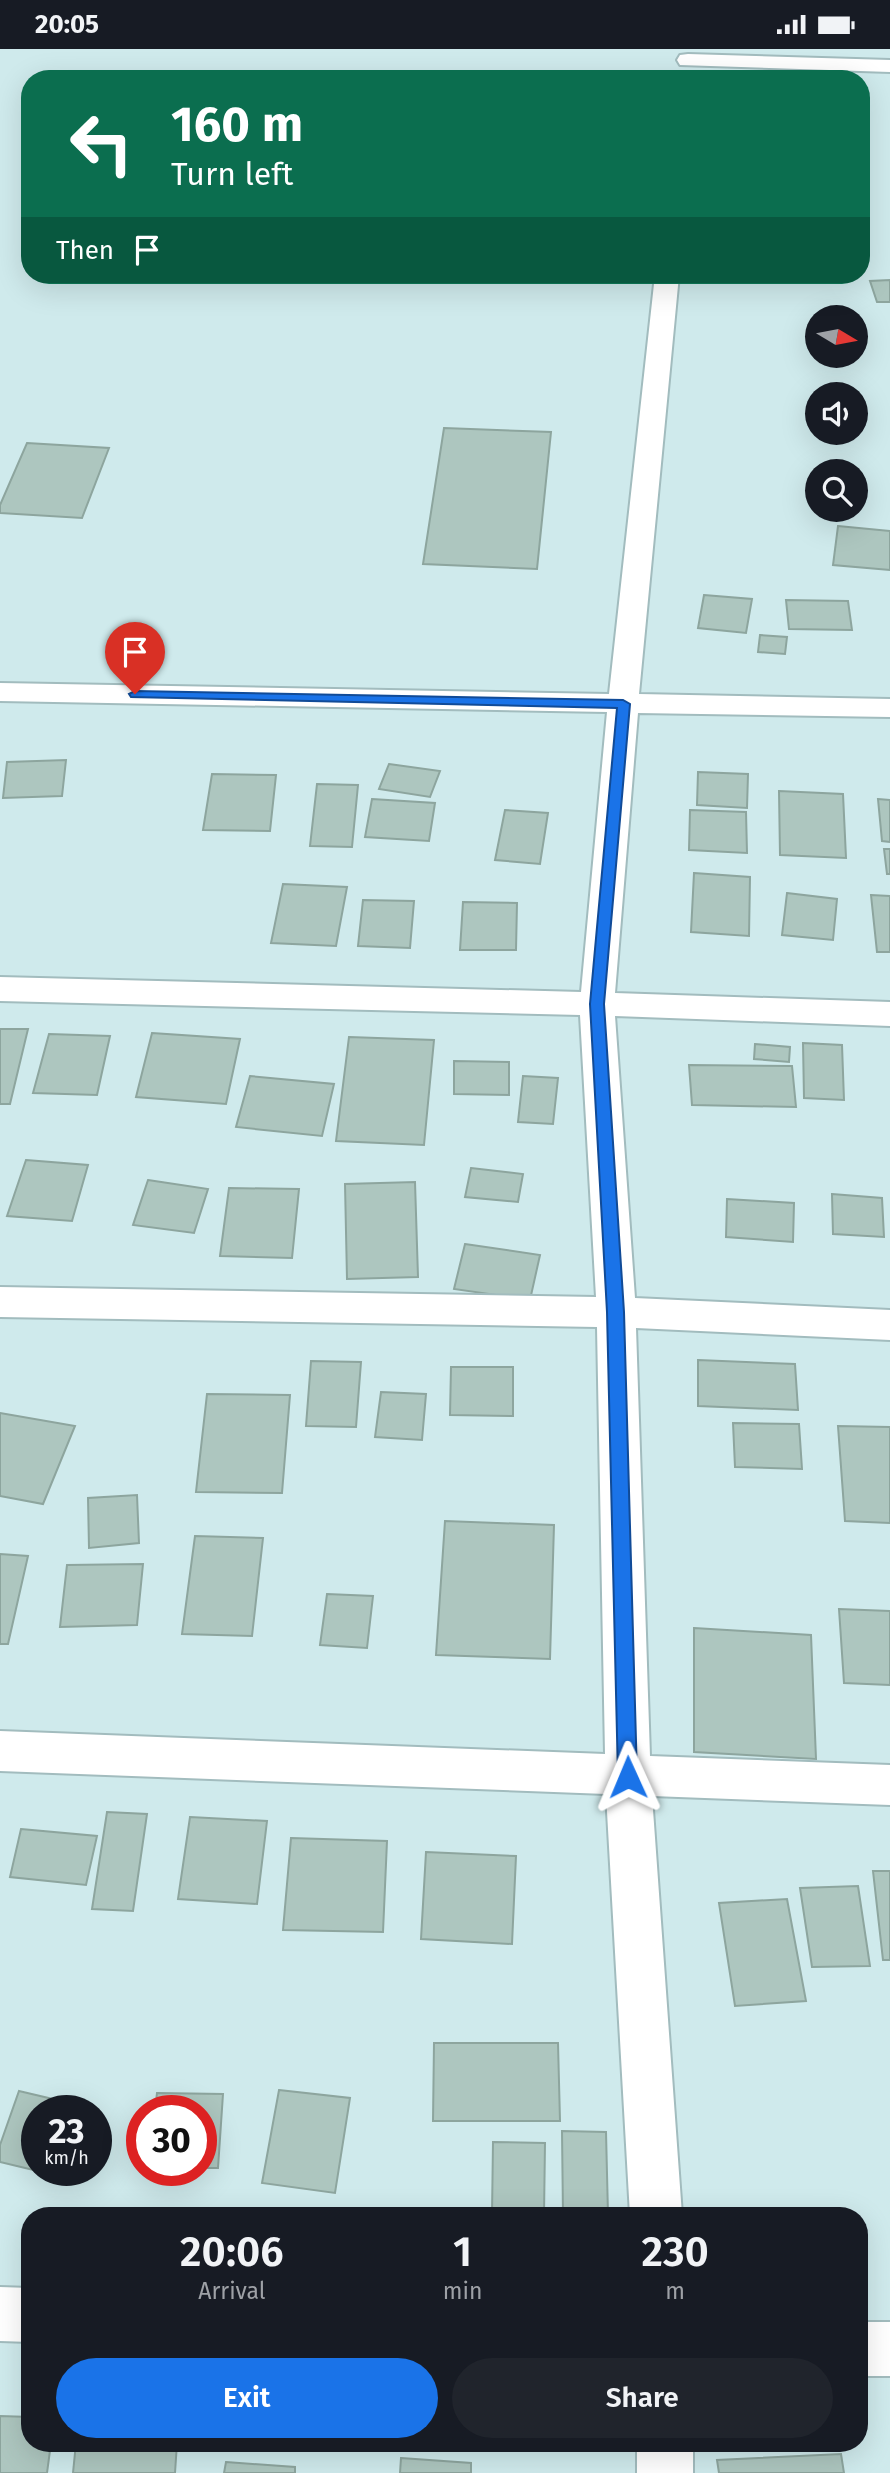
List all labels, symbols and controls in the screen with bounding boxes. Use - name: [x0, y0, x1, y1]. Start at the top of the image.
- text: 20:05: [35, 9, 99, 40]
- text: 160 m: [171, 95, 303, 154]
- icon: left: [56, 98, 147, 189]
- text: Turn left: [171, 155, 293, 193]
- icon: arrive: [128, 231, 166, 269]
- text: Then: [56, 235, 114, 266]
- north arrow: [805, 305, 868, 367]
- map controls: [805, 305, 868, 522]
- button: sound: [805, 382, 868, 445]
- button: search: [805, 459, 868, 522]
- pin: [105, 622, 165, 694]
- icon: arrive: [116, 633, 154, 671]
- position arrow: [591, 1740, 665, 1814]
- speed limit sign: 30: [126, 2095, 217, 2186]
- text: 23: [48, 2110, 85, 2152]
- text: km/h: [44, 2147, 89, 2169]
- text: 20:06: [180, 2227, 284, 2277]
- text: 1: [453, 2227, 472, 2277]
- text: 230: [642, 2227, 709, 2277]
- text: Arrival: [198, 2277, 266, 2305]
- text: min: [443, 2277, 482, 2305]
- text: m: [665, 2277, 685, 2305]
- button: Exit: [56, 2358, 438, 2438]
- button: Share: [452, 2358, 833, 2438]

